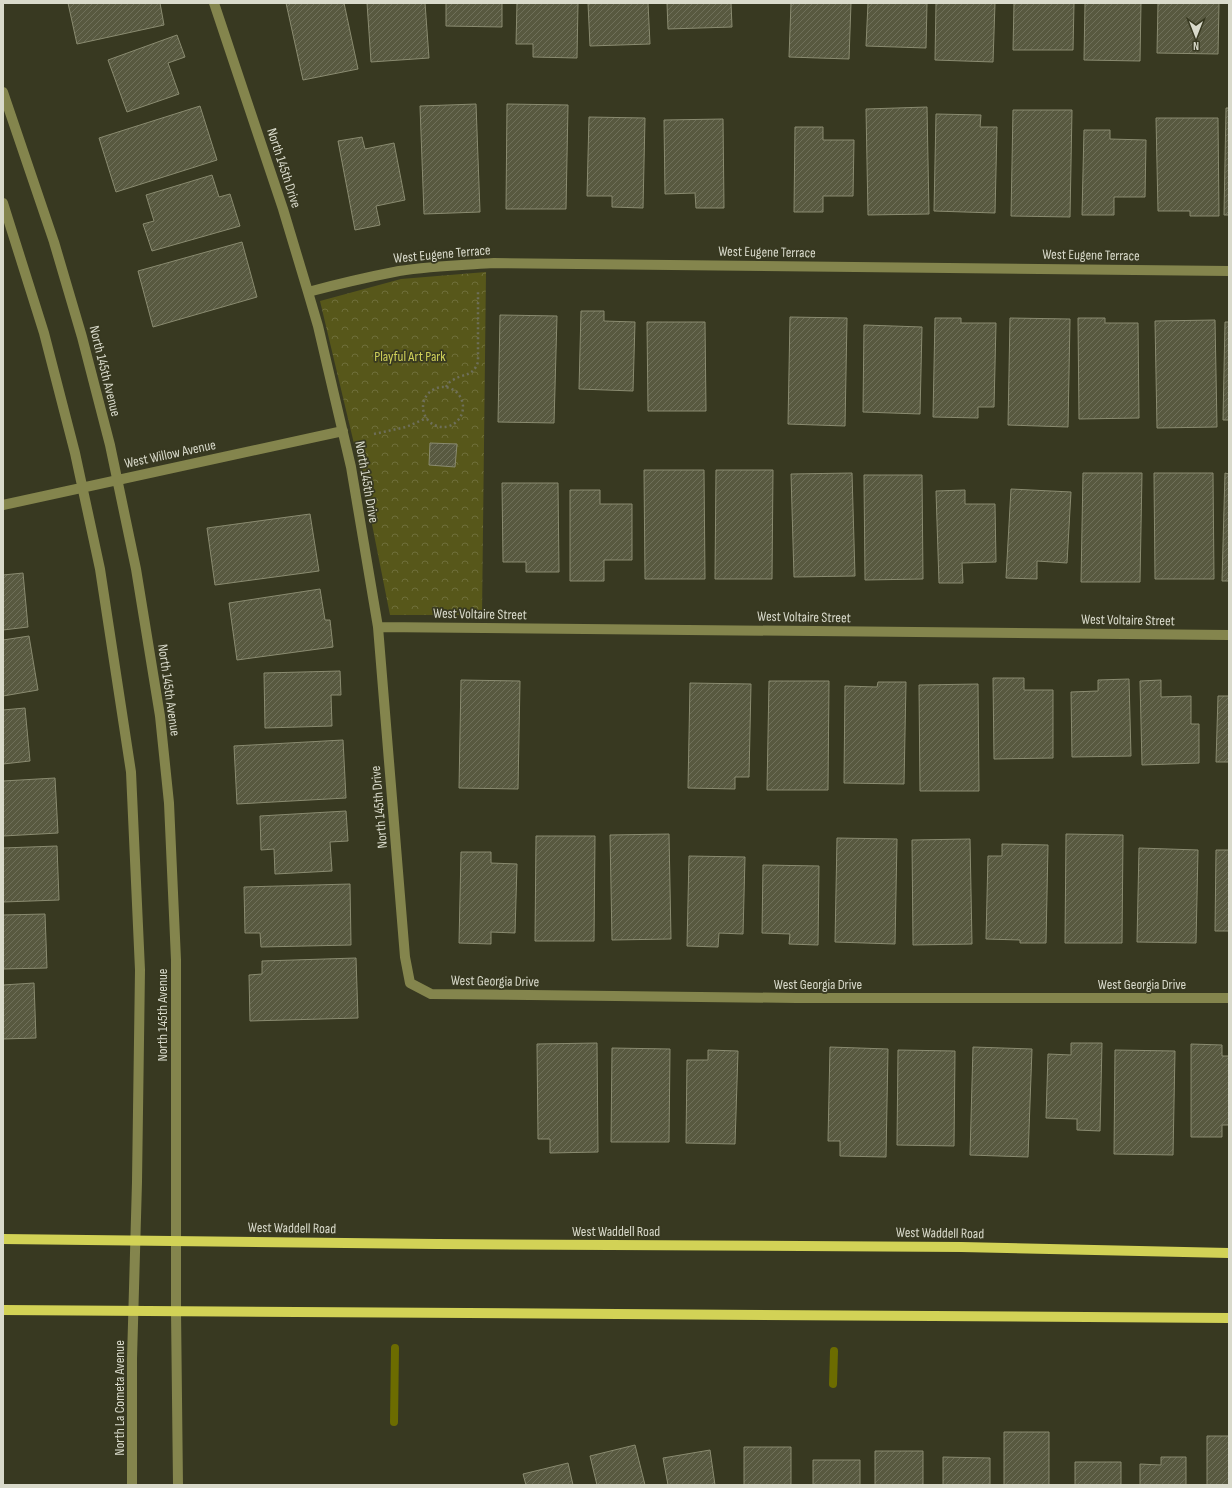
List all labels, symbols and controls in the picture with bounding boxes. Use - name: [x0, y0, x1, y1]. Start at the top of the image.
- north arrow: [1176, 16, 1216, 56]
- text: N: [1193, 39, 1199, 52]
- street label: North 145th Drive: [263, 126, 305, 210]
- street label: West Eugene Terrace: [393, 241, 491, 267]
- street label: West Eugene Terrace: [718, 243, 816, 261]
- street label: West Eugene Terrace: [1042, 246, 1140, 264]
- street label: North 145th Avenue: [86, 324, 124, 418]
- park label: Playful Art Park: [374, 348, 446, 365]
- street label: West Willow Avenue: [123, 436, 217, 472]
- street label: North 145th Drive: [351, 440, 383, 524]
- street label: West Voltaire Street: [433, 605, 527, 623]
- street label: West Voltaire Street: [757, 608, 851, 626]
- street label: West Voltaire Street: [1081, 611, 1175, 629]
- street label: North 145th Avenue: [154, 643, 184, 737]
- street label: North 145th Drive: [367, 765, 391, 849]
- street label: North 145th Avenue: [154, 969, 171, 1061]
- street label: West Georgia Drive: [451, 972, 539, 990]
- street label: West Georgia Drive: [774, 976, 862, 993]
- street label: West Georgia Drive: [1098, 976, 1186, 993]
- street label: West Waddell Road: [248, 1219, 336, 1237]
- street label: West Waddell Road: [572, 1223, 660, 1240]
- street label: West Waddell Road: [896, 1224, 984, 1242]
- street label: North La Cometa Avenue: [111, 1340, 128, 1456]

